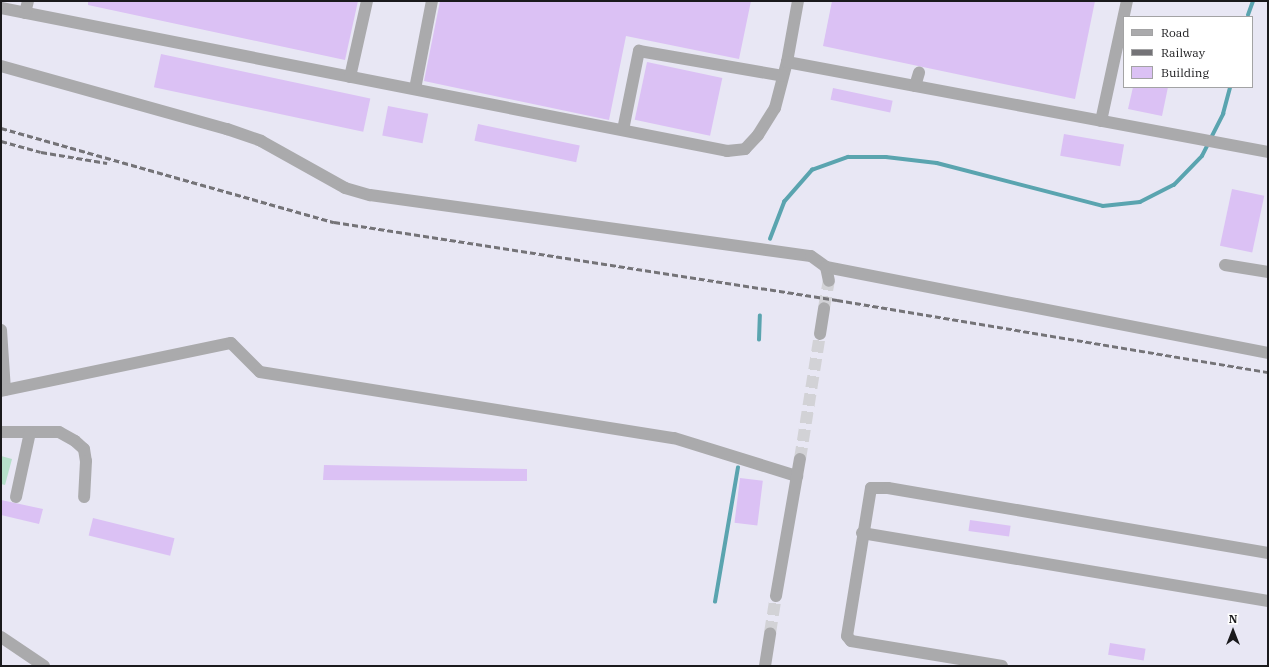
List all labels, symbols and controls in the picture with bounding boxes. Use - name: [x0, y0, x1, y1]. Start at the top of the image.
- legend: [1123, 16, 1253, 88]
- text: Road: [1161, 25, 1190, 40]
- text: Railway: [1161, 45, 1205, 60]
- text: Building: [1161, 65, 1209, 80]
- north arrow: [1213, 611, 1253, 651]
- text: N: [1229, 612, 1237, 626]

